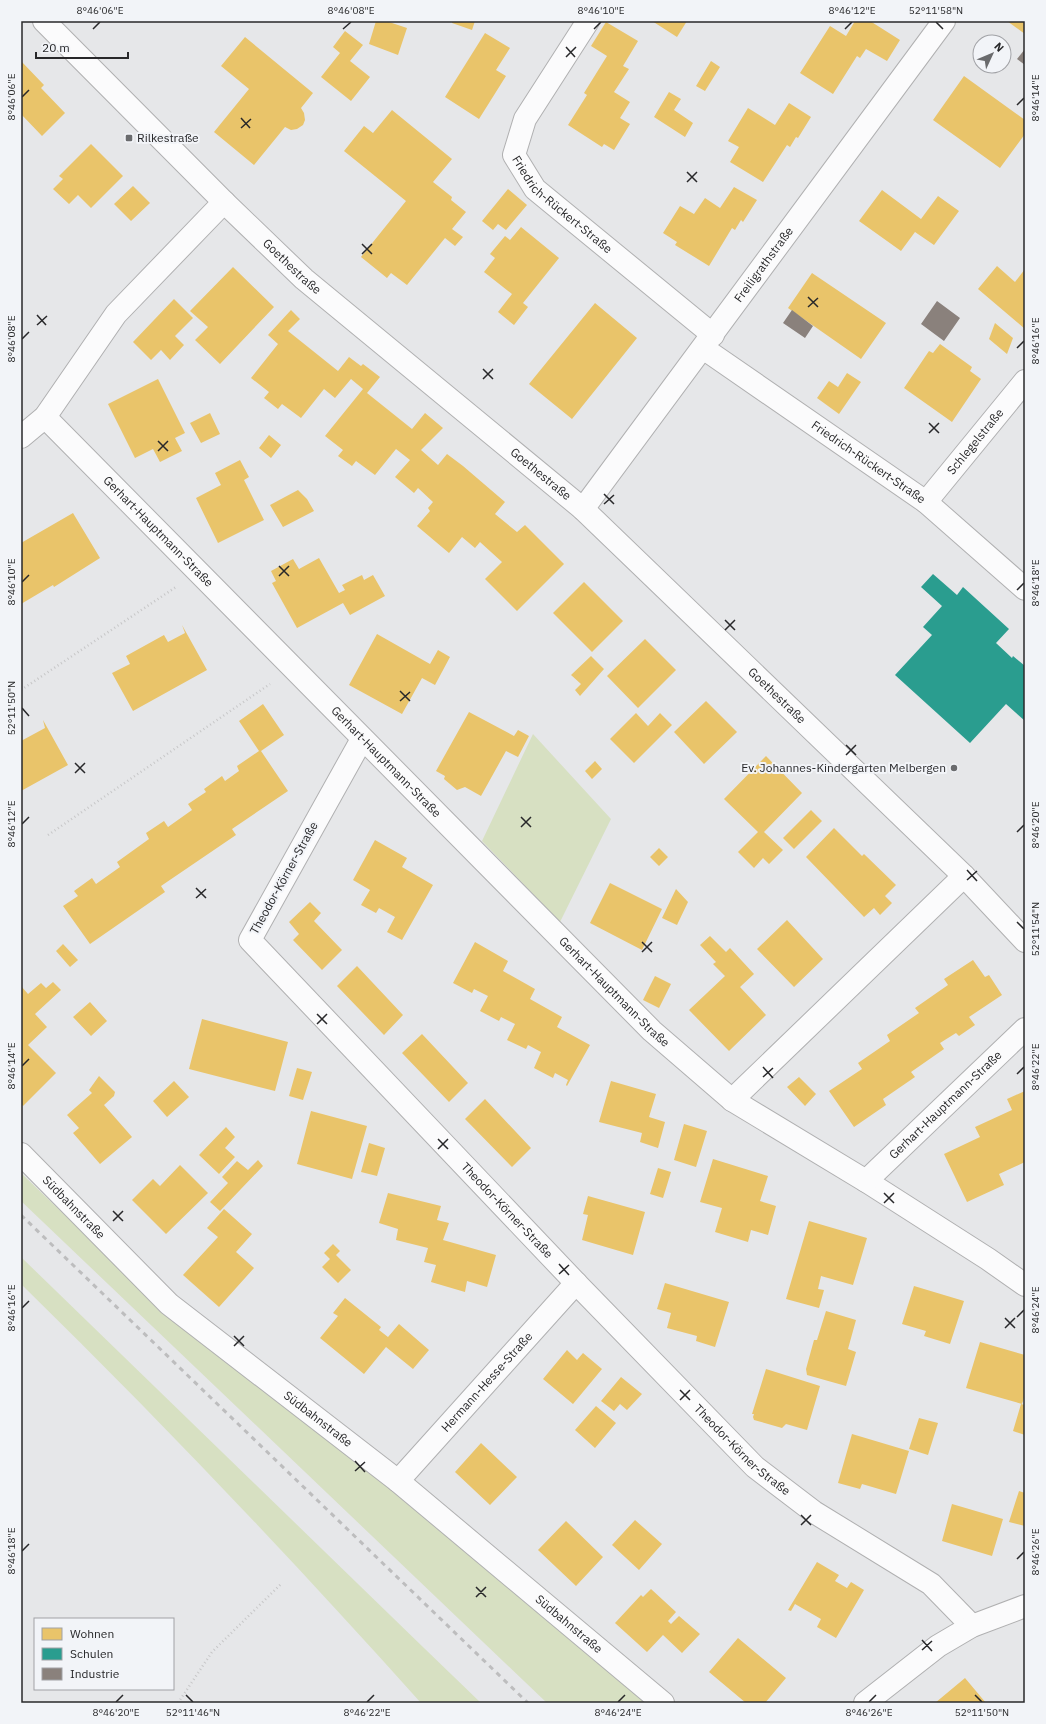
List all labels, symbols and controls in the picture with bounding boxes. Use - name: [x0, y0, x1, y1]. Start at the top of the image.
- text: 8°46'06"E: [76, 4, 124, 17]
- text: 8°46'08"E: [327, 4, 375, 17]
- text: 8°46'10"E: [577, 4, 625, 17]
- text: 8°46'12"E: [828, 4, 876, 17]
- text: 52°11'58"N: [909, 4, 963, 17]
- scale bar: [36, 34, 128, 60]
- north arrow: [972, 34, 1012, 74]
- text: N: [991, 39, 1007, 55]
- text: 20 m: [42, 40, 70, 55]
- text: 8°46'06"E: [5, 73, 18, 121]
- text: 8°46'14"E: [1029, 74, 1042, 122]
- place label: Rilkestraße: [137, 130, 199, 145]
- marker: Rilkestraße: [124, 133, 134, 143]
- street label: Friedrich-Rückert-Straße: [509, 153, 616, 256]
- street label: Freiligrathstraße: [731, 223, 796, 305]
- street label: Goethestraße: [260, 235, 325, 297]
- text: 8°46'08"E: [5, 315, 18, 363]
- text: 8°46'16"E: [1029, 317, 1042, 365]
- street label: Schlegelstraße: [944, 405, 1007, 477]
- street label: Friedrich-Rückert-Straße: [809, 417, 929, 507]
- street label: Goethestraße: [508, 444, 575, 503]
- street label: Gerhart-Hauptmann-Straße: [100, 473, 217, 590]
- text: 8°46'10"E: [5, 558, 18, 606]
- text: 8°46'18"E: [1029, 559, 1042, 607]
- street label: Goethestraße: [745, 664, 809, 727]
- text: 52°11'50"N: [5, 681, 18, 735]
- street label: Gerhart-Hauptmann-Straße: [328, 703, 445, 820]
- place label: Ev. Johannes-Kindergarten Melbergen: [741, 760, 946, 775]
- marker: Ev. Johannes-Kindergarten Melbergen: [949, 763, 959, 773]
- text: 8°46'12"E: [5, 800, 18, 848]
- text: 8°46'20"E: [1029, 801, 1042, 849]
- street label: Theodor-Körner-Straße: [246, 818, 321, 937]
- text: 52°11'54"N: [1029, 902, 1042, 956]
- street label: Gerhart-Hauptmann-Straße: [556, 933, 673, 1050]
- text: 8°46'14"E: [5, 1042, 18, 1090]
- text: 8°46'22"E: [1029, 1043, 1042, 1091]
- street label: Gerhart-Hauptmann-Straße: [886, 1047, 1005, 1162]
- street label: Theodor-Körner-Straße: [458, 1159, 557, 1261]
- street label: Südbahnstraße: [40, 1172, 109, 1242]
- text: 8°46'16"E: [5, 1284, 18, 1332]
- text: 8°46'24"E: [1029, 1286, 1042, 1334]
- street label: Hermann-Hesse-Straße: [438, 1328, 536, 1435]
- street label: Südbahnstraße: [281, 1387, 356, 1450]
- street label: Theodor-Körner-Straße: [691, 1401, 794, 1498]
- text: 8°46'18"E: [5, 1527, 18, 1575]
- text: 8°46'26"E: [1029, 1528, 1042, 1576]
- street label: Südbahnstraße: [533, 1591, 606, 1656]
- legend: [34, 1618, 174, 1690]
- text: Wohnen: [70, 1626, 114, 1641]
- text: Schulen: [70, 1646, 113, 1661]
- text: Industrie: [70, 1666, 120, 1681]
- text: 8°46'20"E: [92, 1706, 140, 1719]
- text: 52°11'46"N: [166, 1706, 220, 1719]
- text: 8°46'22"E: [343, 1706, 391, 1719]
- text: 8°46'24"E: [594, 1706, 642, 1719]
- text: 8°46'26"E: [845, 1706, 893, 1719]
- text: 52°11'50"N: [955, 1706, 1009, 1719]

